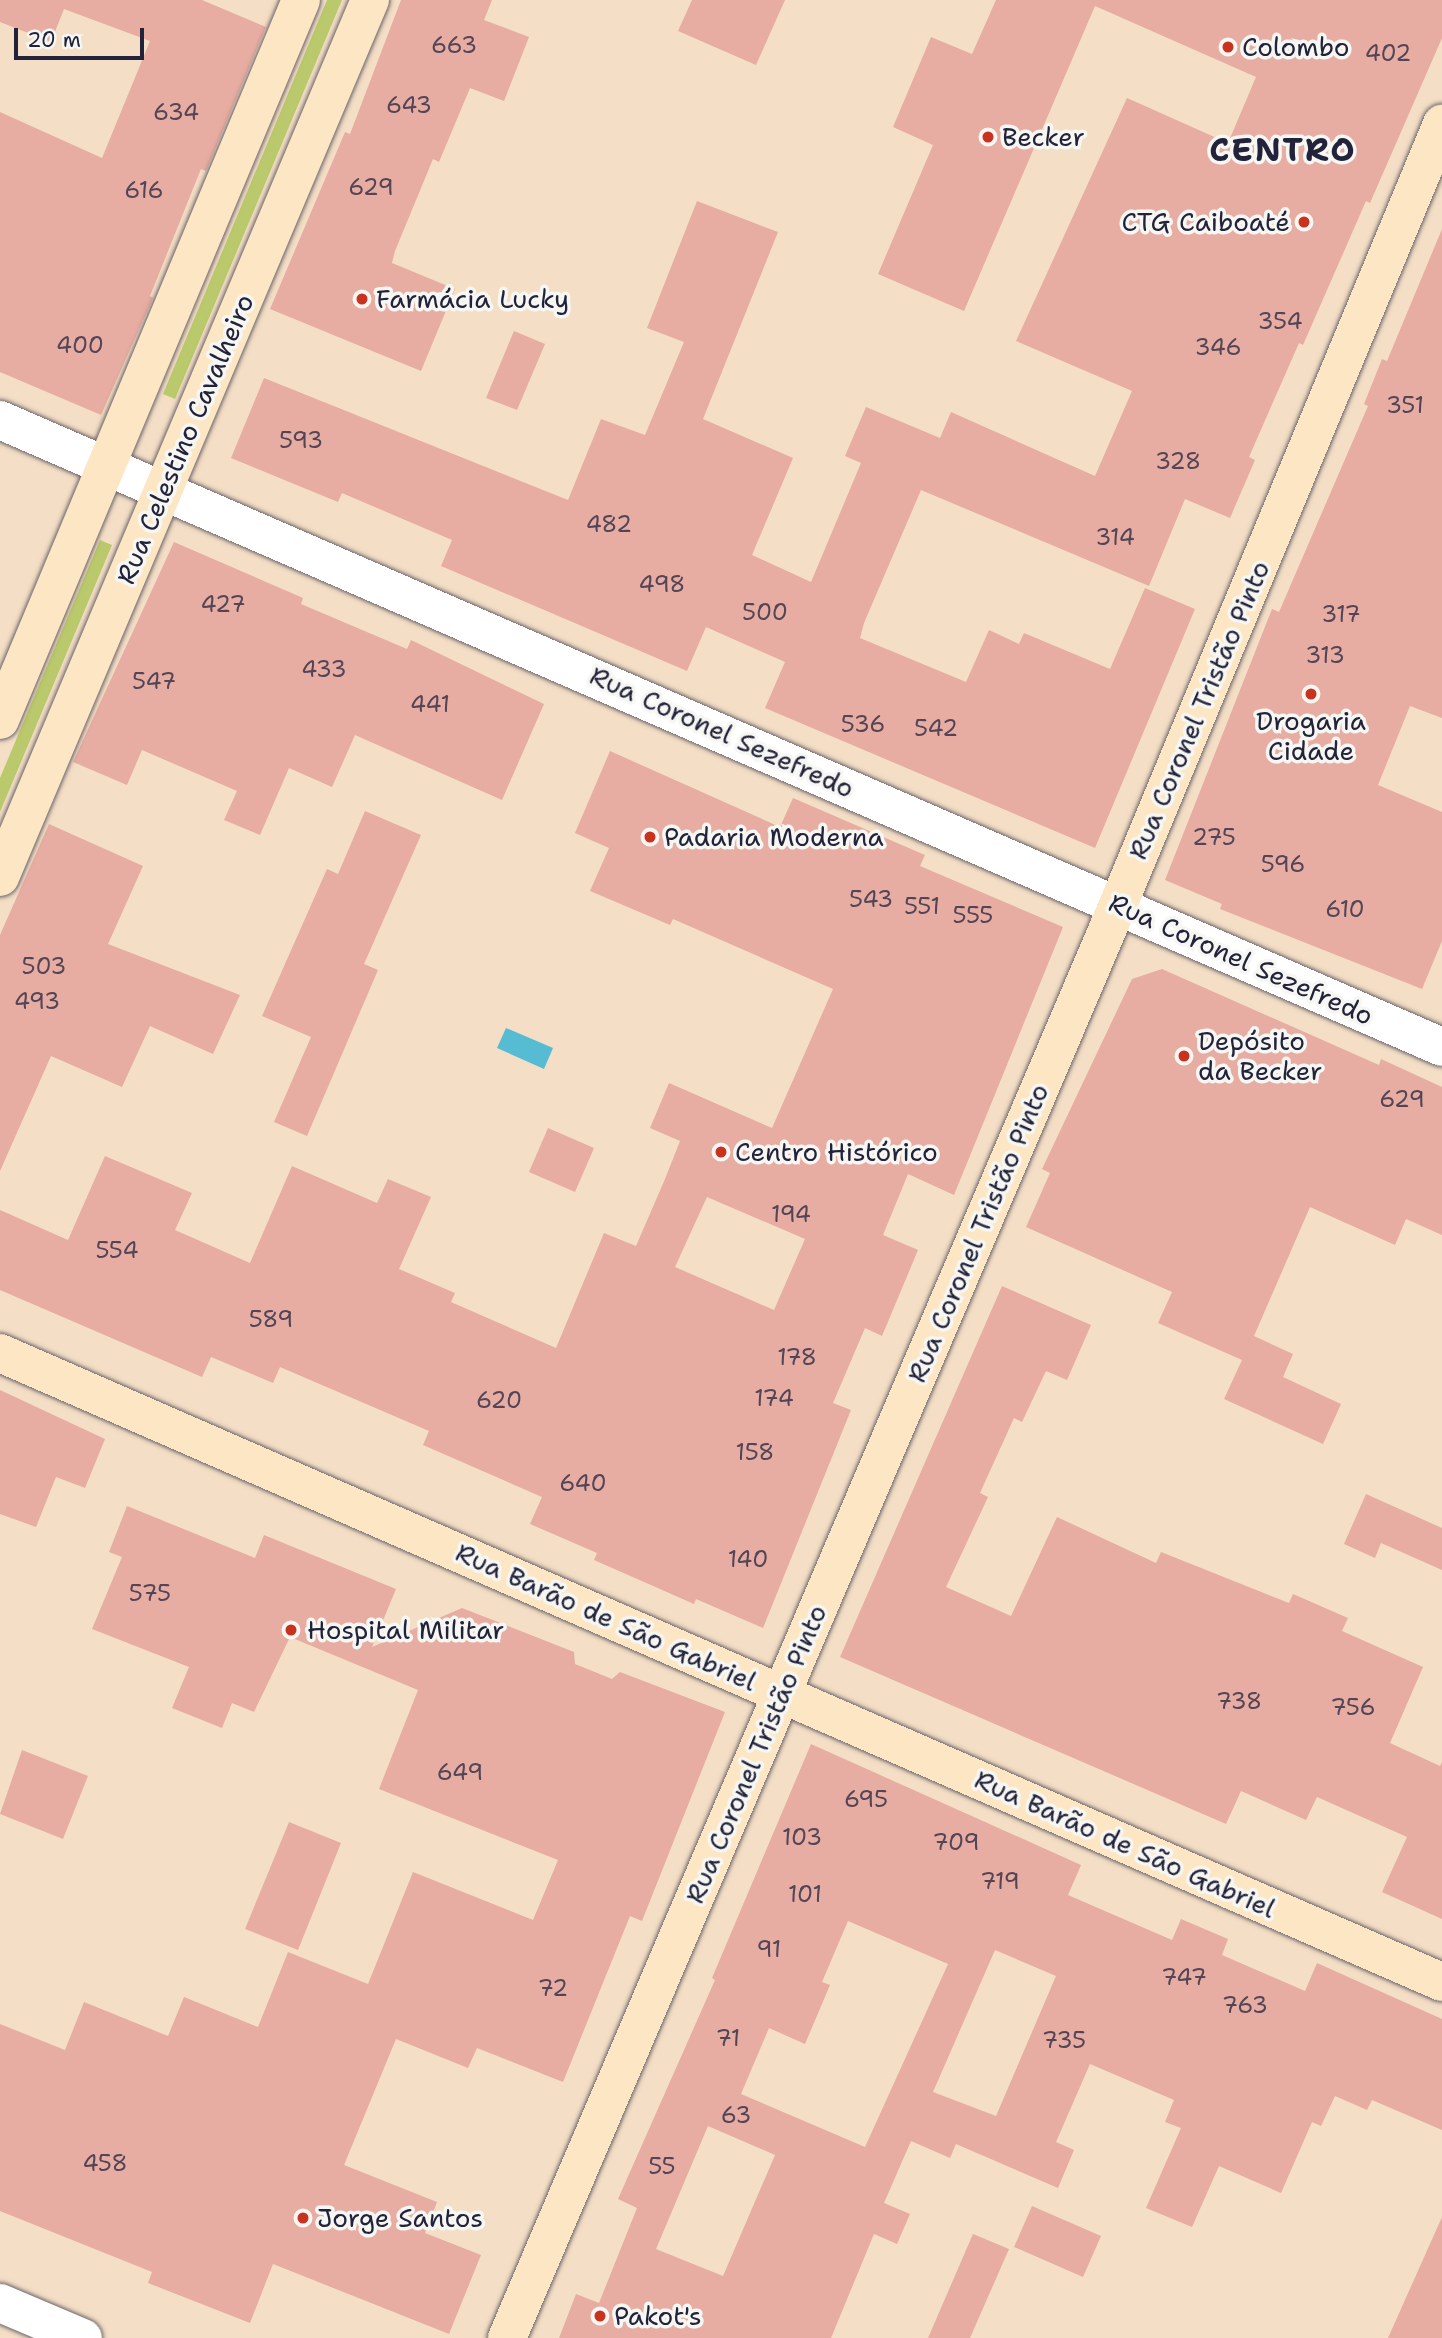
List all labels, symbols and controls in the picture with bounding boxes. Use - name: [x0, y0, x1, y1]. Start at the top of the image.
- scale bar: [18, 14, 147, 58]
- text: 20 m: [27, 26, 81, 54]
- house number: 663: [431, 31, 477, 59]
- place label: Colombo: [1242, 31, 1350, 63]
- marker: Colombo: [1220, 39, 1236, 55]
- house number: 402: [1365, 39, 1411, 67]
- house number: 643: [386, 91, 432, 119]
- house number: 634: [153, 98, 199, 126]
- place label: Becker: [1002, 121, 1085, 153]
- marker: Becker: [980, 129, 996, 145]
- district label: CENTRO: [1210, 130, 1356, 170]
- house number: 629: [348, 173, 394, 201]
- house number: 616: [124, 176, 164, 204]
- place label: CTG Caiboaté: [1121, 206, 1290, 238]
- marker: CTG Caiboaté: [1296, 214, 1312, 230]
- place label: Farmácia Lucky: [376, 283, 569, 315]
- street label: Rua Celestino Cavalheiro: [110, 290, 260, 588]
- marker: Farmácia Lucky: [354, 291, 370, 307]
- house number: 354: [1257, 307, 1303, 335]
- house number: 400: [56, 331, 104, 359]
- house number: 346: [1195, 333, 1241, 361]
- house number: 351: [1386, 391, 1424, 419]
- house number: 593: [279, 426, 323, 454]
- house number: 328: [1155, 447, 1201, 475]
- house number: 482: [586, 510, 632, 538]
- house number: 314: [1095, 523, 1135, 551]
- street label: Rua Coronel Tristão Pinto: [1122, 556, 1276, 864]
- house number: 498: [639, 570, 685, 598]
- house number: 427: [200, 590, 246, 618]
- house number: 500: [742, 598, 788, 626]
- house number: 317: [1321, 600, 1361, 628]
- house number: 313: [1305, 641, 1345, 669]
- house number: 433: [301, 655, 347, 683]
- street label: Rua Coronel Sezefredo: [585, 660, 859, 804]
- house number: 547: [132, 667, 176, 695]
- marker: Drogaria Cidade: [1303, 686, 1319, 702]
- house number: 441: [410, 690, 450, 718]
- place label: Drogaria Cidade: [1256, 705, 1366, 766]
- house number: 536: [841, 710, 885, 738]
- house number: 542: [914, 714, 958, 742]
- place label: Padaria Moderna: [664, 821, 884, 853]
- house number: 275: [1192, 823, 1236, 851]
- marker: Padaria Moderna: [642, 829, 658, 845]
- house number: 596: [1261, 850, 1305, 878]
- house number: 543: [849, 885, 893, 913]
- street label: Rua Coronel Sezefredo: [1104, 887, 1378, 1031]
- house number: 551: [904, 892, 940, 920]
- house number: 610: [1325, 895, 1365, 923]
- house number: 555: [953, 901, 993, 929]
- house number: 503: [22, 952, 66, 980]
- house number: 493: [14, 987, 60, 1015]
- place label: Depósito da Becker: [1198, 1025, 1322, 1086]
- marker: Depósito da Becker: [1176, 1048, 1192, 1064]
- street label: Rua Coronel Tristão Pinto: [901, 1079, 1055, 1387]
- house number: 629: [1379, 1085, 1425, 1113]
- place label: Centro Histórico: [735, 1136, 938, 1168]
- marker: Centro Histórico: [713, 1144, 729, 1160]
- house number: 194: [771, 1200, 811, 1228]
- house number: 554: [96, 1236, 138, 1264]
- house number: 589: [249, 1305, 293, 1333]
- house number: 178: [777, 1343, 817, 1371]
- house number: 174: [754, 1384, 794, 1412]
- house number: 620: [476, 1386, 522, 1414]
- house number: 158: [736, 1438, 774, 1466]
- house number: 640: [559, 1469, 607, 1497]
- street label: Rua Barão de São Gabriel: [451, 1537, 761, 1697]
- house number: 140: [728, 1545, 768, 1573]
- house number: 575: [129, 1579, 171, 1607]
- street label: Rua Coronel Tristão Pinto: [679, 1600, 833, 1908]
- place label: Hospital Militar: [307, 1614, 504, 1646]
- marker: Hospital Militar: [281, 1620, 301, 1640]
- house number: 738: [1216, 1687, 1262, 1715]
- house number: 756: [1330, 1693, 1376, 1721]
- house number: 649: [437, 1758, 483, 1786]
- street label: Rua Barão de São Gabriel: [970, 1764, 1280, 1924]
- house number: 695: [844, 1785, 888, 1813]
- house number: 103: [782, 1823, 822, 1851]
- house number: 709: [932, 1828, 980, 1856]
- house number: 719: [980, 1867, 1020, 1895]
- house number: 101: [788, 1880, 822, 1908]
- house number: 91: [757, 1935, 781, 1963]
- house number: 747: [1161, 1963, 1207, 1991]
- house number: 72: [538, 1974, 568, 2002]
- house number: 763: [1222, 1991, 1268, 2019]
- house number: 71: [716, 2024, 740, 2052]
- house number: 735: [1042, 2026, 1086, 2054]
- house number: 63: [721, 2101, 751, 2129]
- house number: 458: [82, 2149, 128, 2177]
- house number: 55: [648, 2152, 676, 2180]
- place label: Jorge Santos: [317, 2202, 483, 2234]
- marker: Jorge Santos: [295, 2210, 311, 2226]
- place label: Pakot's: [614, 2300, 702, 2332]
- marker: Pakot's: [592, 2308, 608, 2324]

